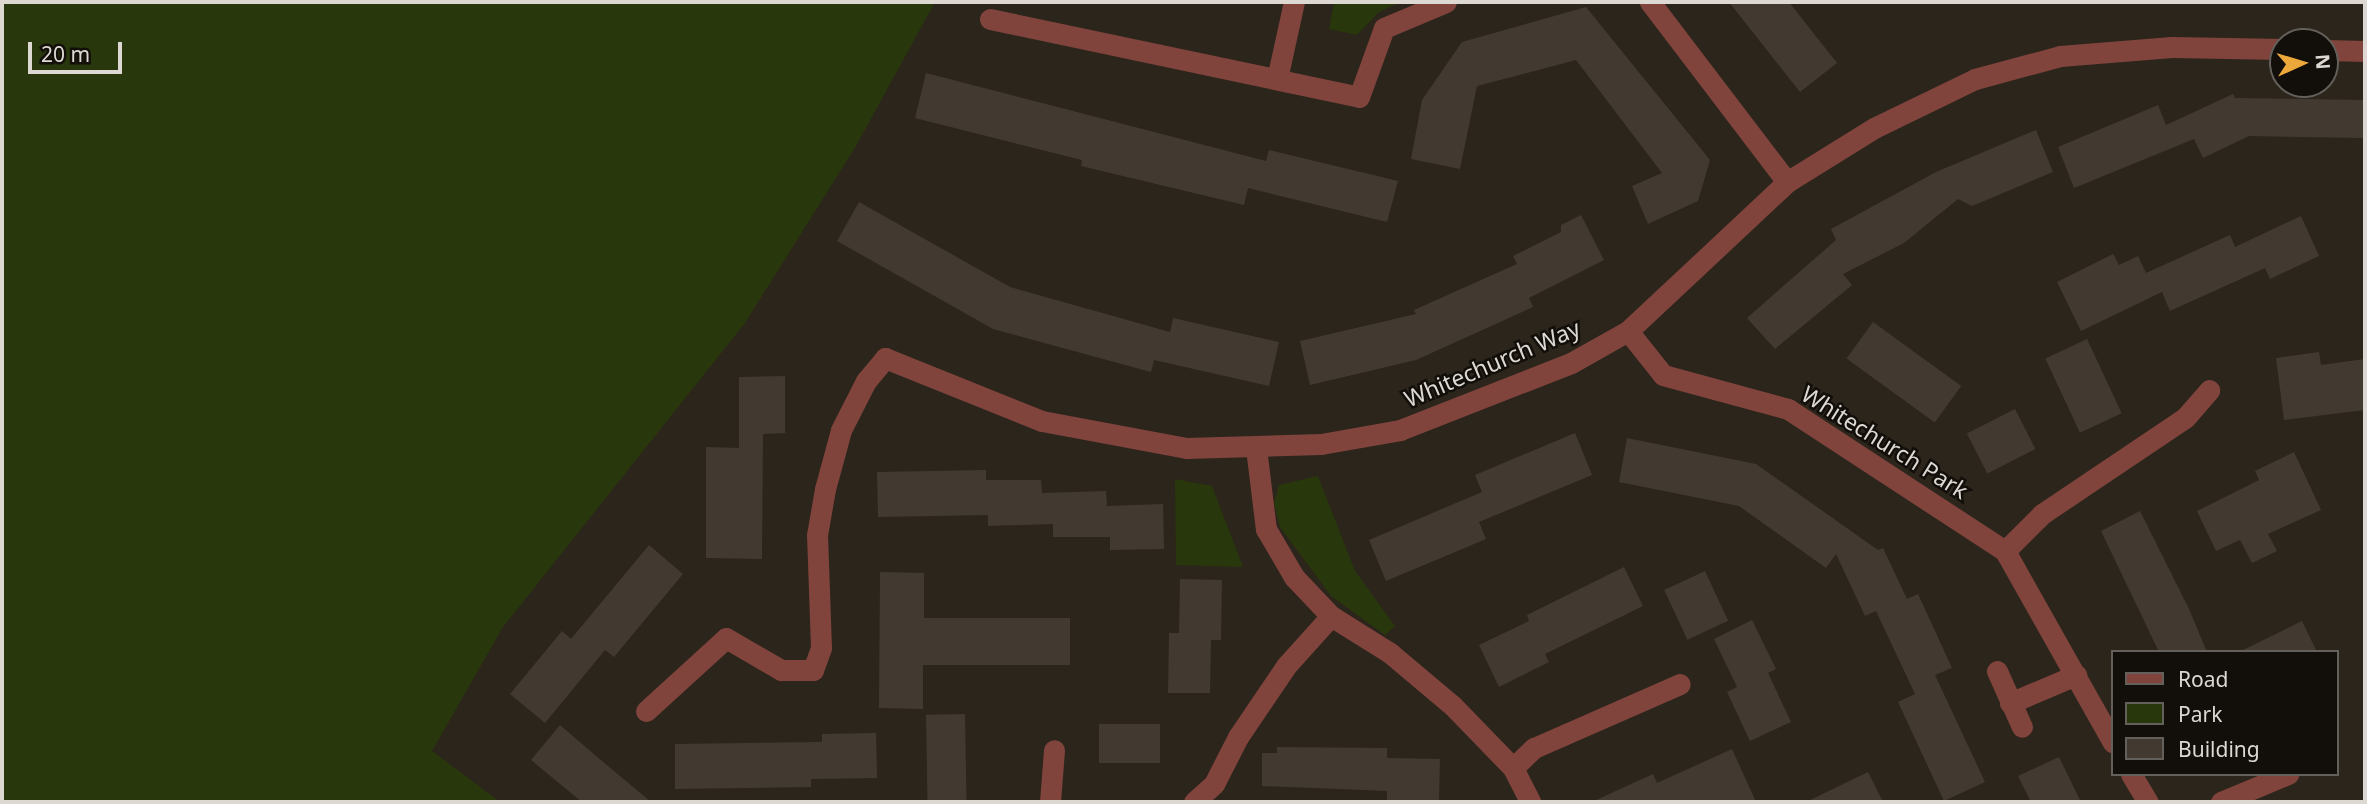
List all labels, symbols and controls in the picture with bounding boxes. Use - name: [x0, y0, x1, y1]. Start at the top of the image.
- scale bar: [32, 28, 126, 72]
- north arrow: [2269, 28, 2339, 98]
- text: 20 m: [41, 40, 90, 68]
- text: N: [2309, 53, 2336, 70]
- street label: Whitechurch Way: [1400, 314, 1584, 412]
- street label: Whitechurch Park: [1797, 380, 1973, 504]
- legend: [2112, 650, 2339, 776]
- text: Road: [2178, 665, 2228, 693]
- text: Park: [2178, 700, 2222, 728]
- text: Building: [2178, 735, 2260, 763]

